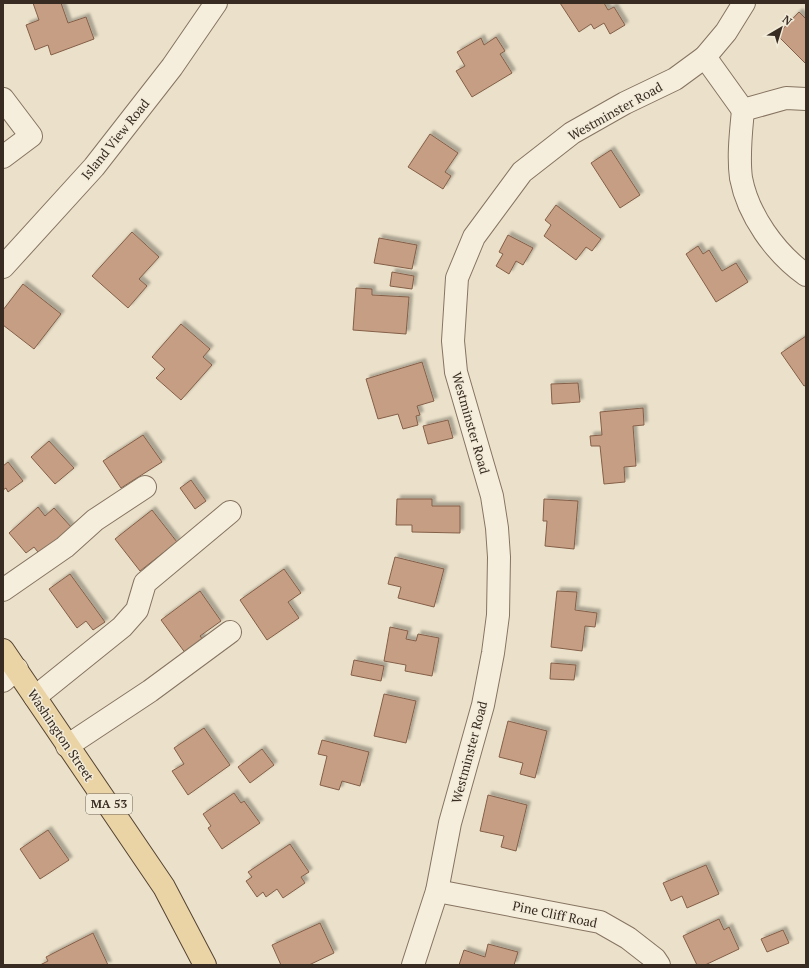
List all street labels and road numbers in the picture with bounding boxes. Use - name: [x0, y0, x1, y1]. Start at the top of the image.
- street label: Westminster Road: [565, 78, 665, 144]
- street label: Island View Road: [77, 95, 153, 183]
- street label: Westminster Road: [448, 370, 494, 476]
- street label: Washington Street: [24, 686, 99, 785]
- street label: Westminster Road: [447, 699, 491, 805]
- road number: MA 53: [86, 794, 132, 814]
- street label: Pine Cliff Road: [511, 896, 599, 932]

